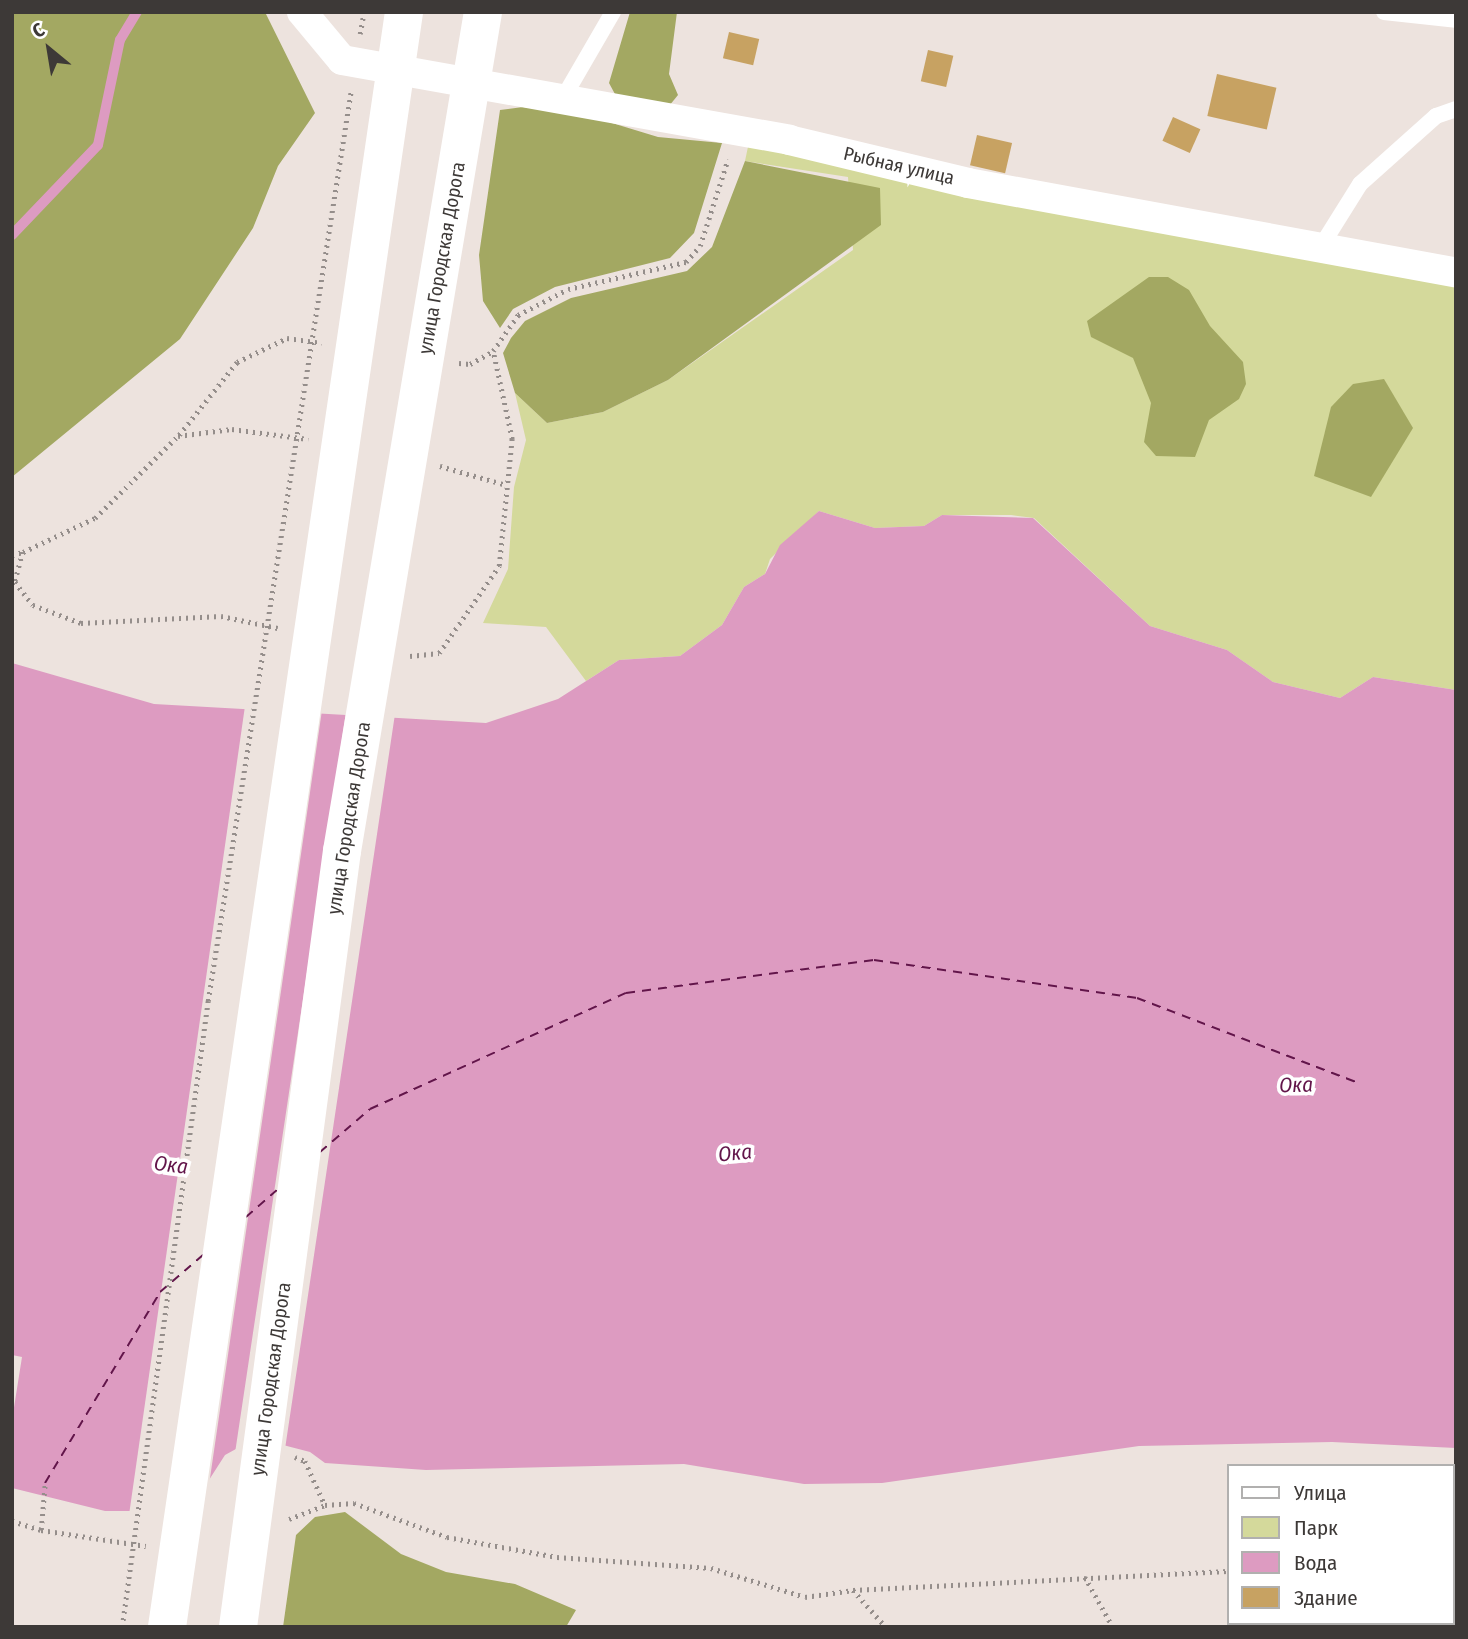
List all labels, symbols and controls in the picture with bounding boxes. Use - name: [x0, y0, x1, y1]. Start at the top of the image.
- north arrow: [14, 14, 84, 84]
- text: С: [28, 18, 48, 43]
- street label: Рыбная улица: [841, 142, 957, 190]
- street label: улица Городская Дорога: [414, 160, 470, 356]
- street label: улица Городская Дорога: [322, 720, 376, 916]
- water label: Ока: [1279, 1072, 1313, 1098]
- water label: Ока: [717, 1139, 753, 1167]
- water label: Ока: [153, 1150, 189, 1180]
- street label: улица Городская Дорога: [246, 1281, 296, 1477]
- legend: [1226, 1464, 1454, 1625]
- text: Улица: [1294, 1480, 1347, 1506]
- text: Парк: [1294, 1515, 1338, 1541]
- text: Вода: [1294, 1550, 1337, 1576]
- text: Здание: [1294, 1585, 1358, 1611]

